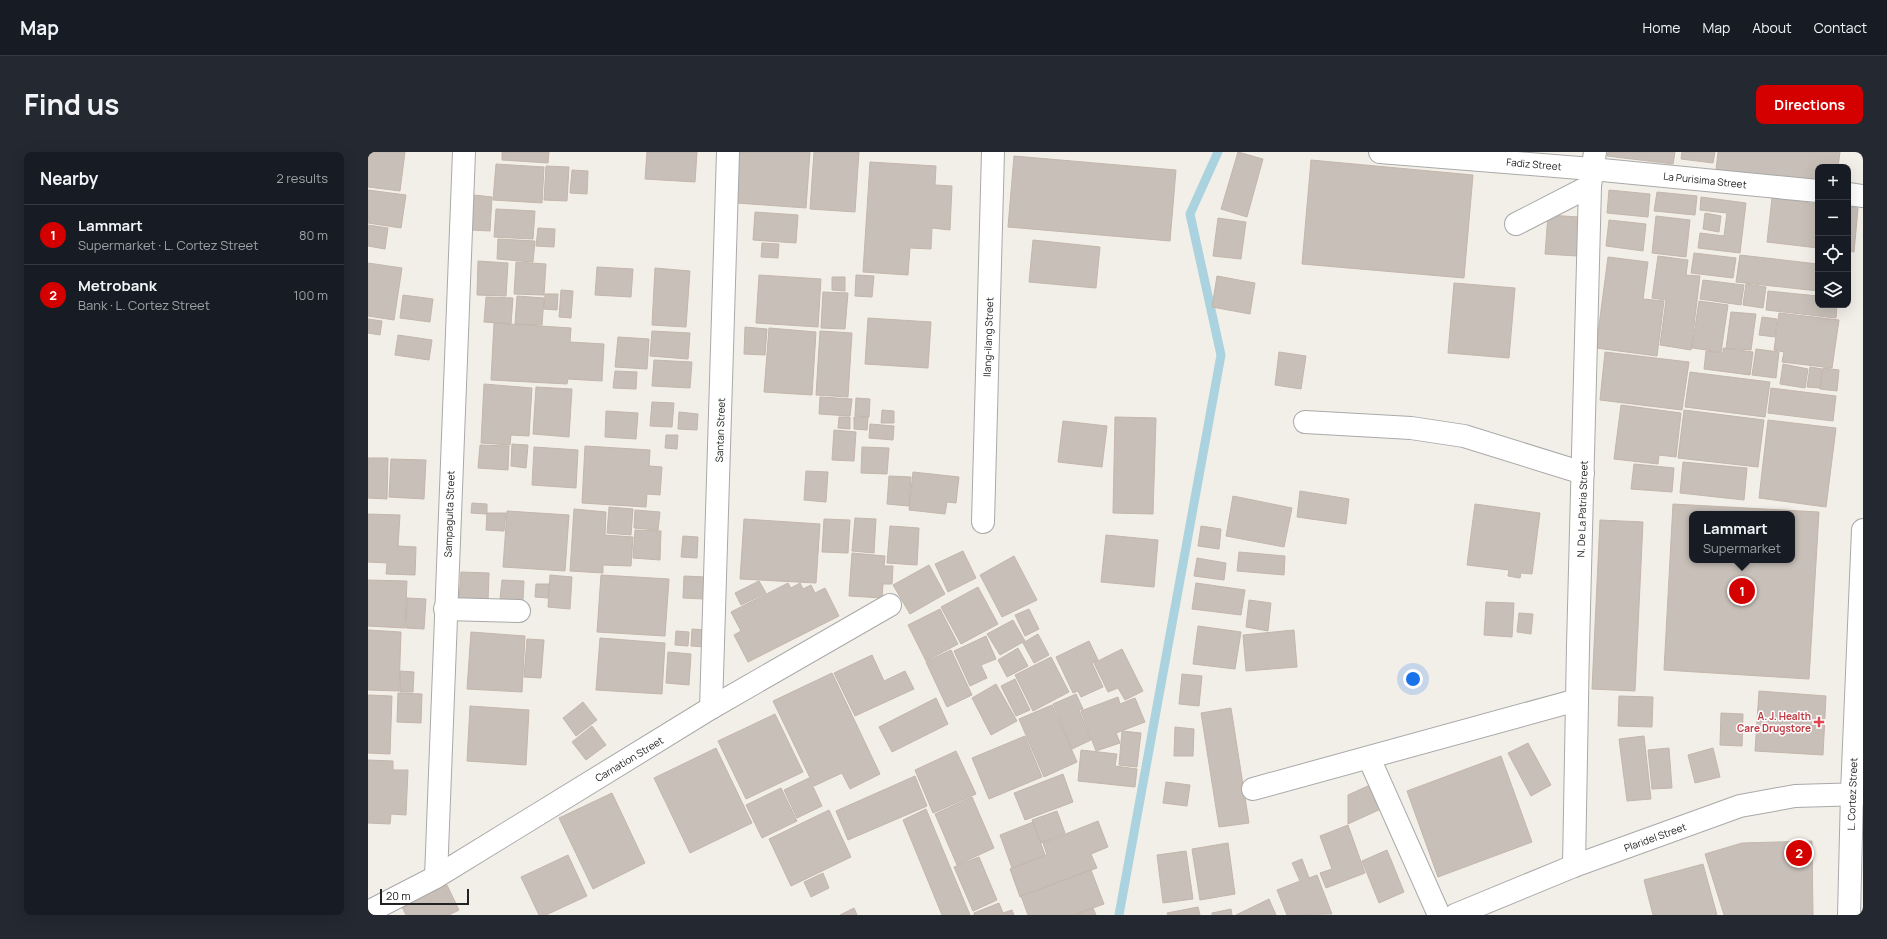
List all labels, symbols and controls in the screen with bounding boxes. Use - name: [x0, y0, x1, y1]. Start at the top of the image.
- text: Map: [20, 15, 59, 41]
- text: Home: [1643, 18, 1680, 37]
- text: Map: [1702, 18, 1730, 37]
- text: About: [1752, 18, 1792, 37]
- text: Contact: [1814, 18, 1867, 37]
- text: Find us: [24, 85, 119, 123]
- button: Directions: [1756, 85, 1863, 124]
- street label: Fadiz Street: [1506, 155, 1562, 173]
- map controls: [1815, 164, 1851, 308]
- button: +: [1815, 164, 1851, 200]
- text: Nearby: [40, 167, 98, 190]
- text: 2 results: [276, 169, 328, 187]
- street label: La Purisima Street: [1663, 169, 1747, 191]
- button: −: [1815, 200, 1851, 236]
- text: Lammart: [78, 215, 143, 236]
- text: 1: [50, 226, 56, 244]
- text: 80 m: [299, 226, 328, 244]
- text: Supermarket · L. Cortez Street: [78, 236, 258, 254]
- button: locate: [1815, 236, 1851, 272]
- button: layers: [1815, 272, 1851, 308]
- text: Metrobank: [78, 275, 157, 296]
- text: 2: [49, 286, 57, 304]
- text: 100 m: [293, 286, 328, 304]
- text: Bank · L. Cortez Street: [78, 296, 210, 314]
- street label: Ilang-ilang Street: [980, 297, 996, 377]
- street label: Santan Street: [712, 398, 728, 462]
- street label: N. De La Patria Street: [1573, 460, 1591, 558]
- street label: Sampaguita Street: [440, 470, 458, 558]
- popup: [1689, 511, 1795, 563]
- text: Lammart: [1703, 518, 1768, 539]
- text: Supermarket: [1703, 539, 1781, 557]
- pin: 1: [1729, 576, 1755, 606]
- your location: [1403, 669, 1423, 689]
- place label: A. J. Health Care Drugstore: [1737, 709, 1811, 735]
- marker: A. J. Health Care Drugstore: [1814, 717, 1824, 727]
- street label: Carnation Street: [592, 733, 666, 785]
- street label: L. Cortez Street: [1844, 757, 1860, 831]
- street label: Plaridel Street: [1622, 819, 1688, 855]
- pin: 2: [1786, 838, 1812, 868]
- scale bar: [380, 887, 469, 906]
- text: 20 m: [386, 888, 411, 903]

